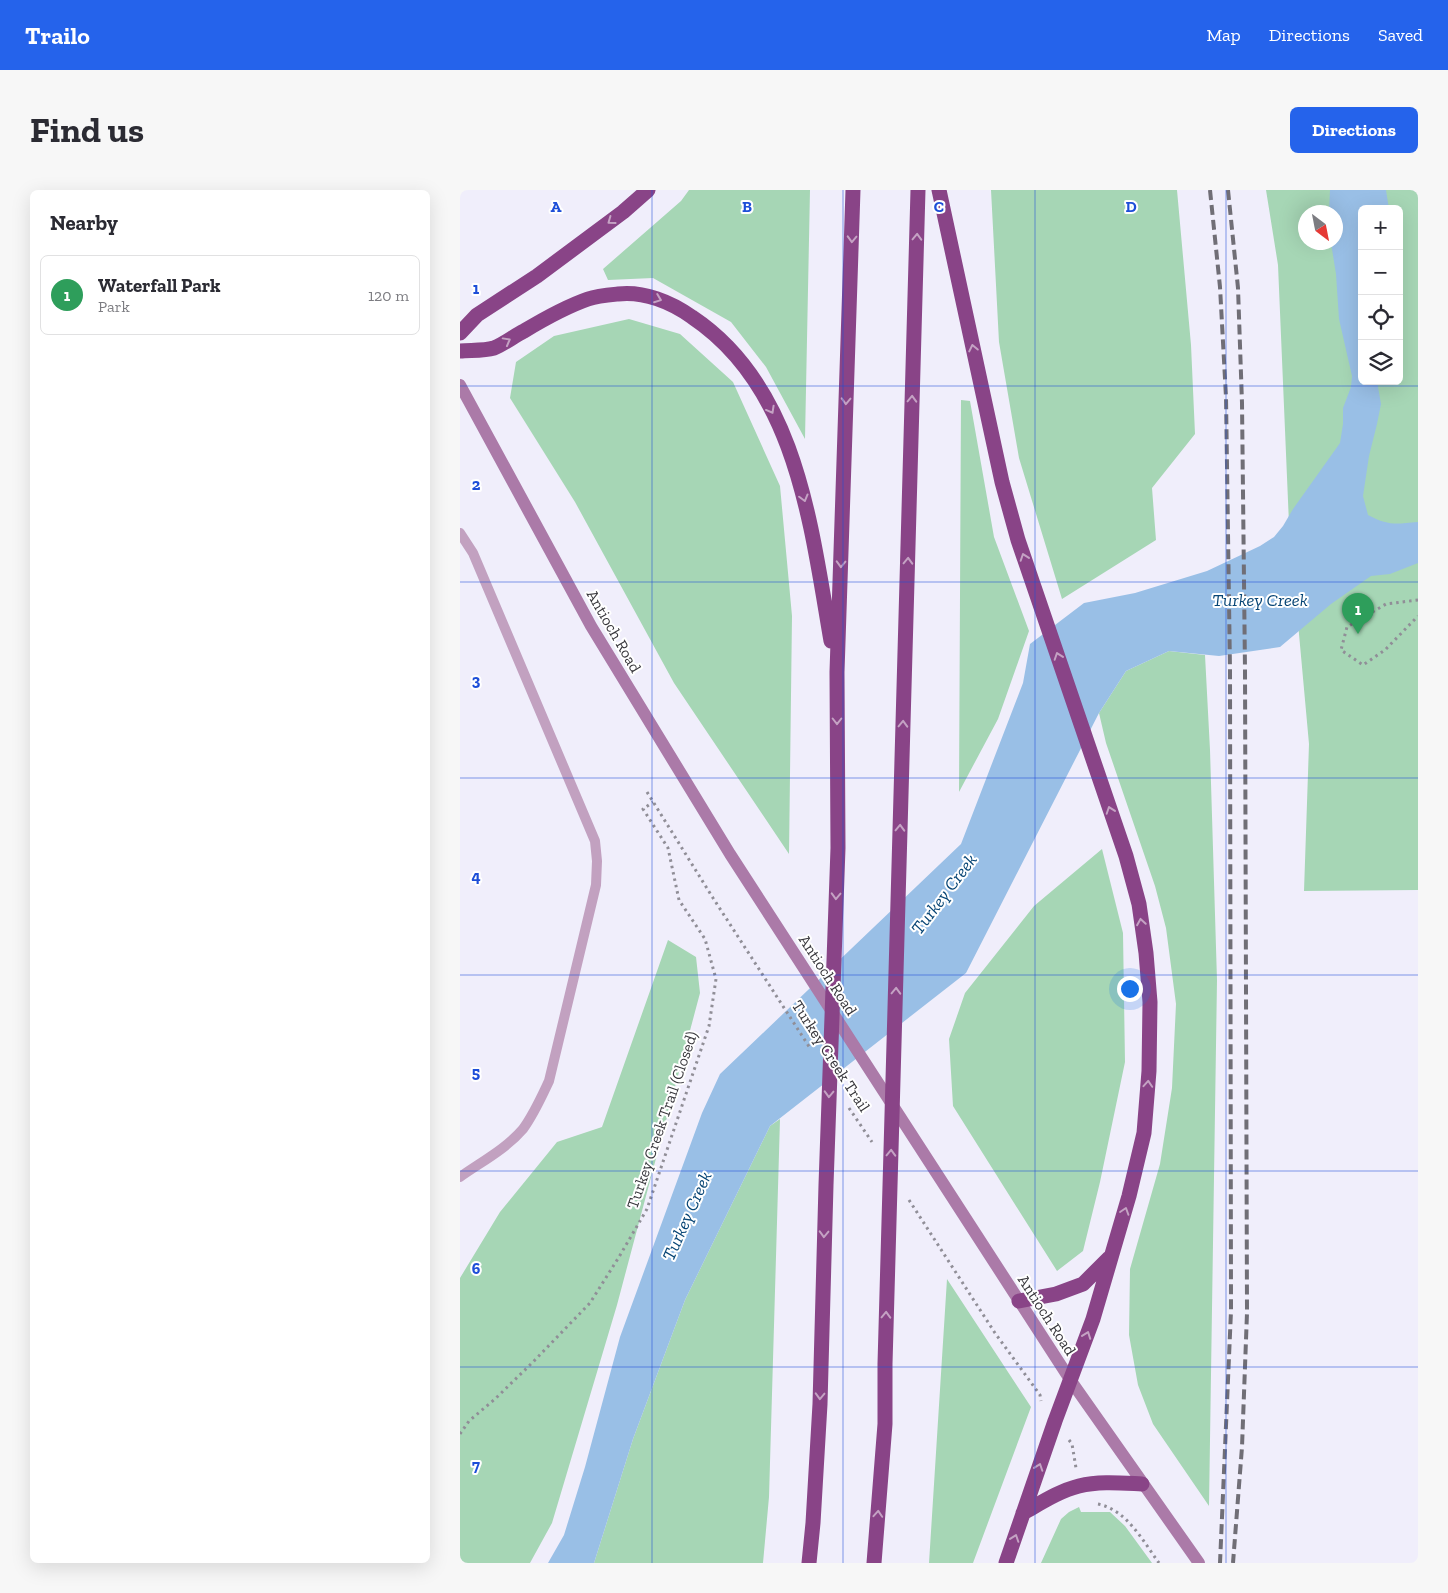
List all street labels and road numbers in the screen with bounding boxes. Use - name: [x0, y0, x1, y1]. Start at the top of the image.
- street label: Antioch Road: [583, 586, 645, 676]
- street label: Antioch Road: [795, 931, 861, 1019]
- street label: Turkey Creek Trail: [788, 997, 874, 1115]
- street label: Turkey Creek Trail (Closed): [623, 1029, 701, 1211]
- street label: Antioch Road: [1014, 1271, 1080, 1359]

